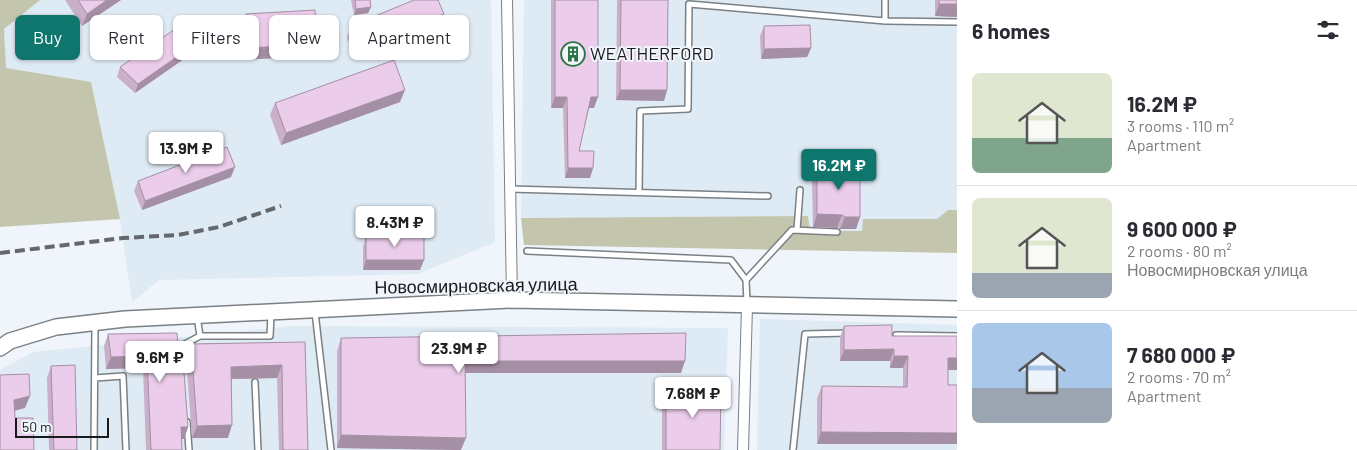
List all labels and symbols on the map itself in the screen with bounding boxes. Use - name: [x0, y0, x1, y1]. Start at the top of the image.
- building icon: WEATHERFORD: [560, 41, 586, 67]
- place label: WEATHERFORD: [590, 42, 714, 64]
- pin: 13.9M ₽: [140, 132, 232, 174]
- pin: 16.2M ₽: [793, 148, 885, 191]
- pin: 8.43M ₽: [349, 206, 441, 248]
- street label: Новосмирновская улица: [374, 272, 579, 298]
- pin: 23.9M ₽: [413, 332, 505, 374]
- pin: 9.6M ₽: [119, 340, 201, 383]
- pin: 7.68M ₽: [647, 376, 739, 419]
- scale bar: [15, 415, 109, 438]

